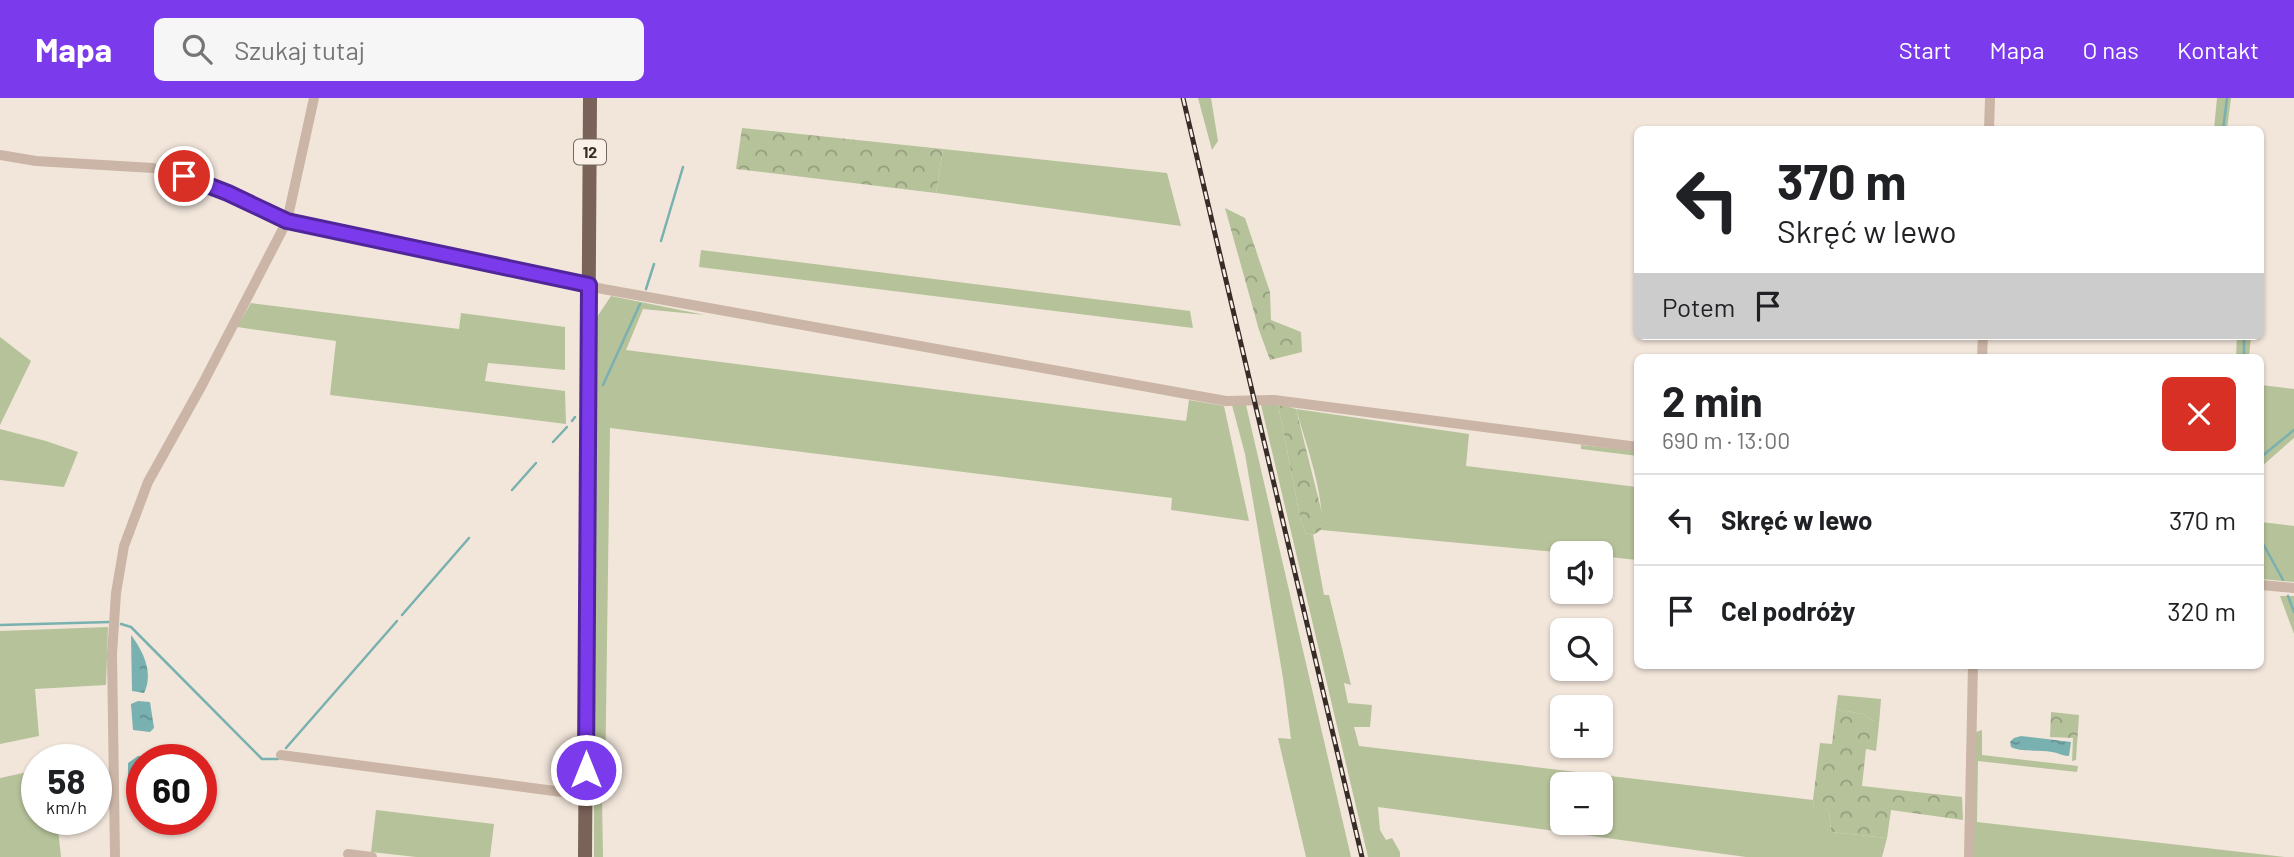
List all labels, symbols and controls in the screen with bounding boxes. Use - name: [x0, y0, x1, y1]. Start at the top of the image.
- search box: [154, 18, 644, 81]
- text: Mapa: [35, 29, 112, 69]
- icon: search: [178, 30, 216, 68]
- text: Szukaj tutaj: [234, 34, 365, 65]
- text: Start: [1899, 35, 1951, 64]
- text: Mapa: [1989, 35, 2044, 64]
- text: O nas: [2082, 35, 2139, 64]
- text: Kontakt: [2177, 35, 2259, 64]
- road number: 12: [574, 140, 606, 164]
- pin: [154, 146, 214, 206]
- text: 370 m: [1777, 151, 1906, 210]
- icon: left: [1662, 154, 1753, 245]
- icon: arrive: [165, 157, 203, 195]
- text: Skręć w lewo: [1777, 211, 1957, 249]
- icon: arrive: [1749, 287, 1787, 325]
- text: Potem: [1662, 291, 1735, 322]
- text: 2 min: [1662, 375, 1763, 425]
- button: close: [2162, 377, 2236, 451]
- text: 690 m · 13:00: [1662, 426, 1790, 454]
- icon: left: [1662, 501, 1700, 539]
- text: Skręć w lewo: [1721, 504, 1873, 535]
- text: 370 m: [2169, 504, 2236, 535]
- map controls: [1550, 541, 1613, 835]
- button: sound: [1550, 541, 1613, 604]
- icon: arrive: [1662, 592, 1700, 630]
- text: Cel podróży: [1721, 595, 1855, 626]
- text: 320 m: [2167, 595, 2236, 626]
- button: search: [1550, 618, 1613, 681]
- button: +: [1550, 695, 1613, 758]
- position arrow: [549, 733, 623, 807]
- speed limit sign: 60: [126, 744, 217, 835]
- text: 58: [48, 759, 85, 801]
- button: −: [1550, 772, 1613, 835]
- text: km/h: [46, 796, 87, 818]

